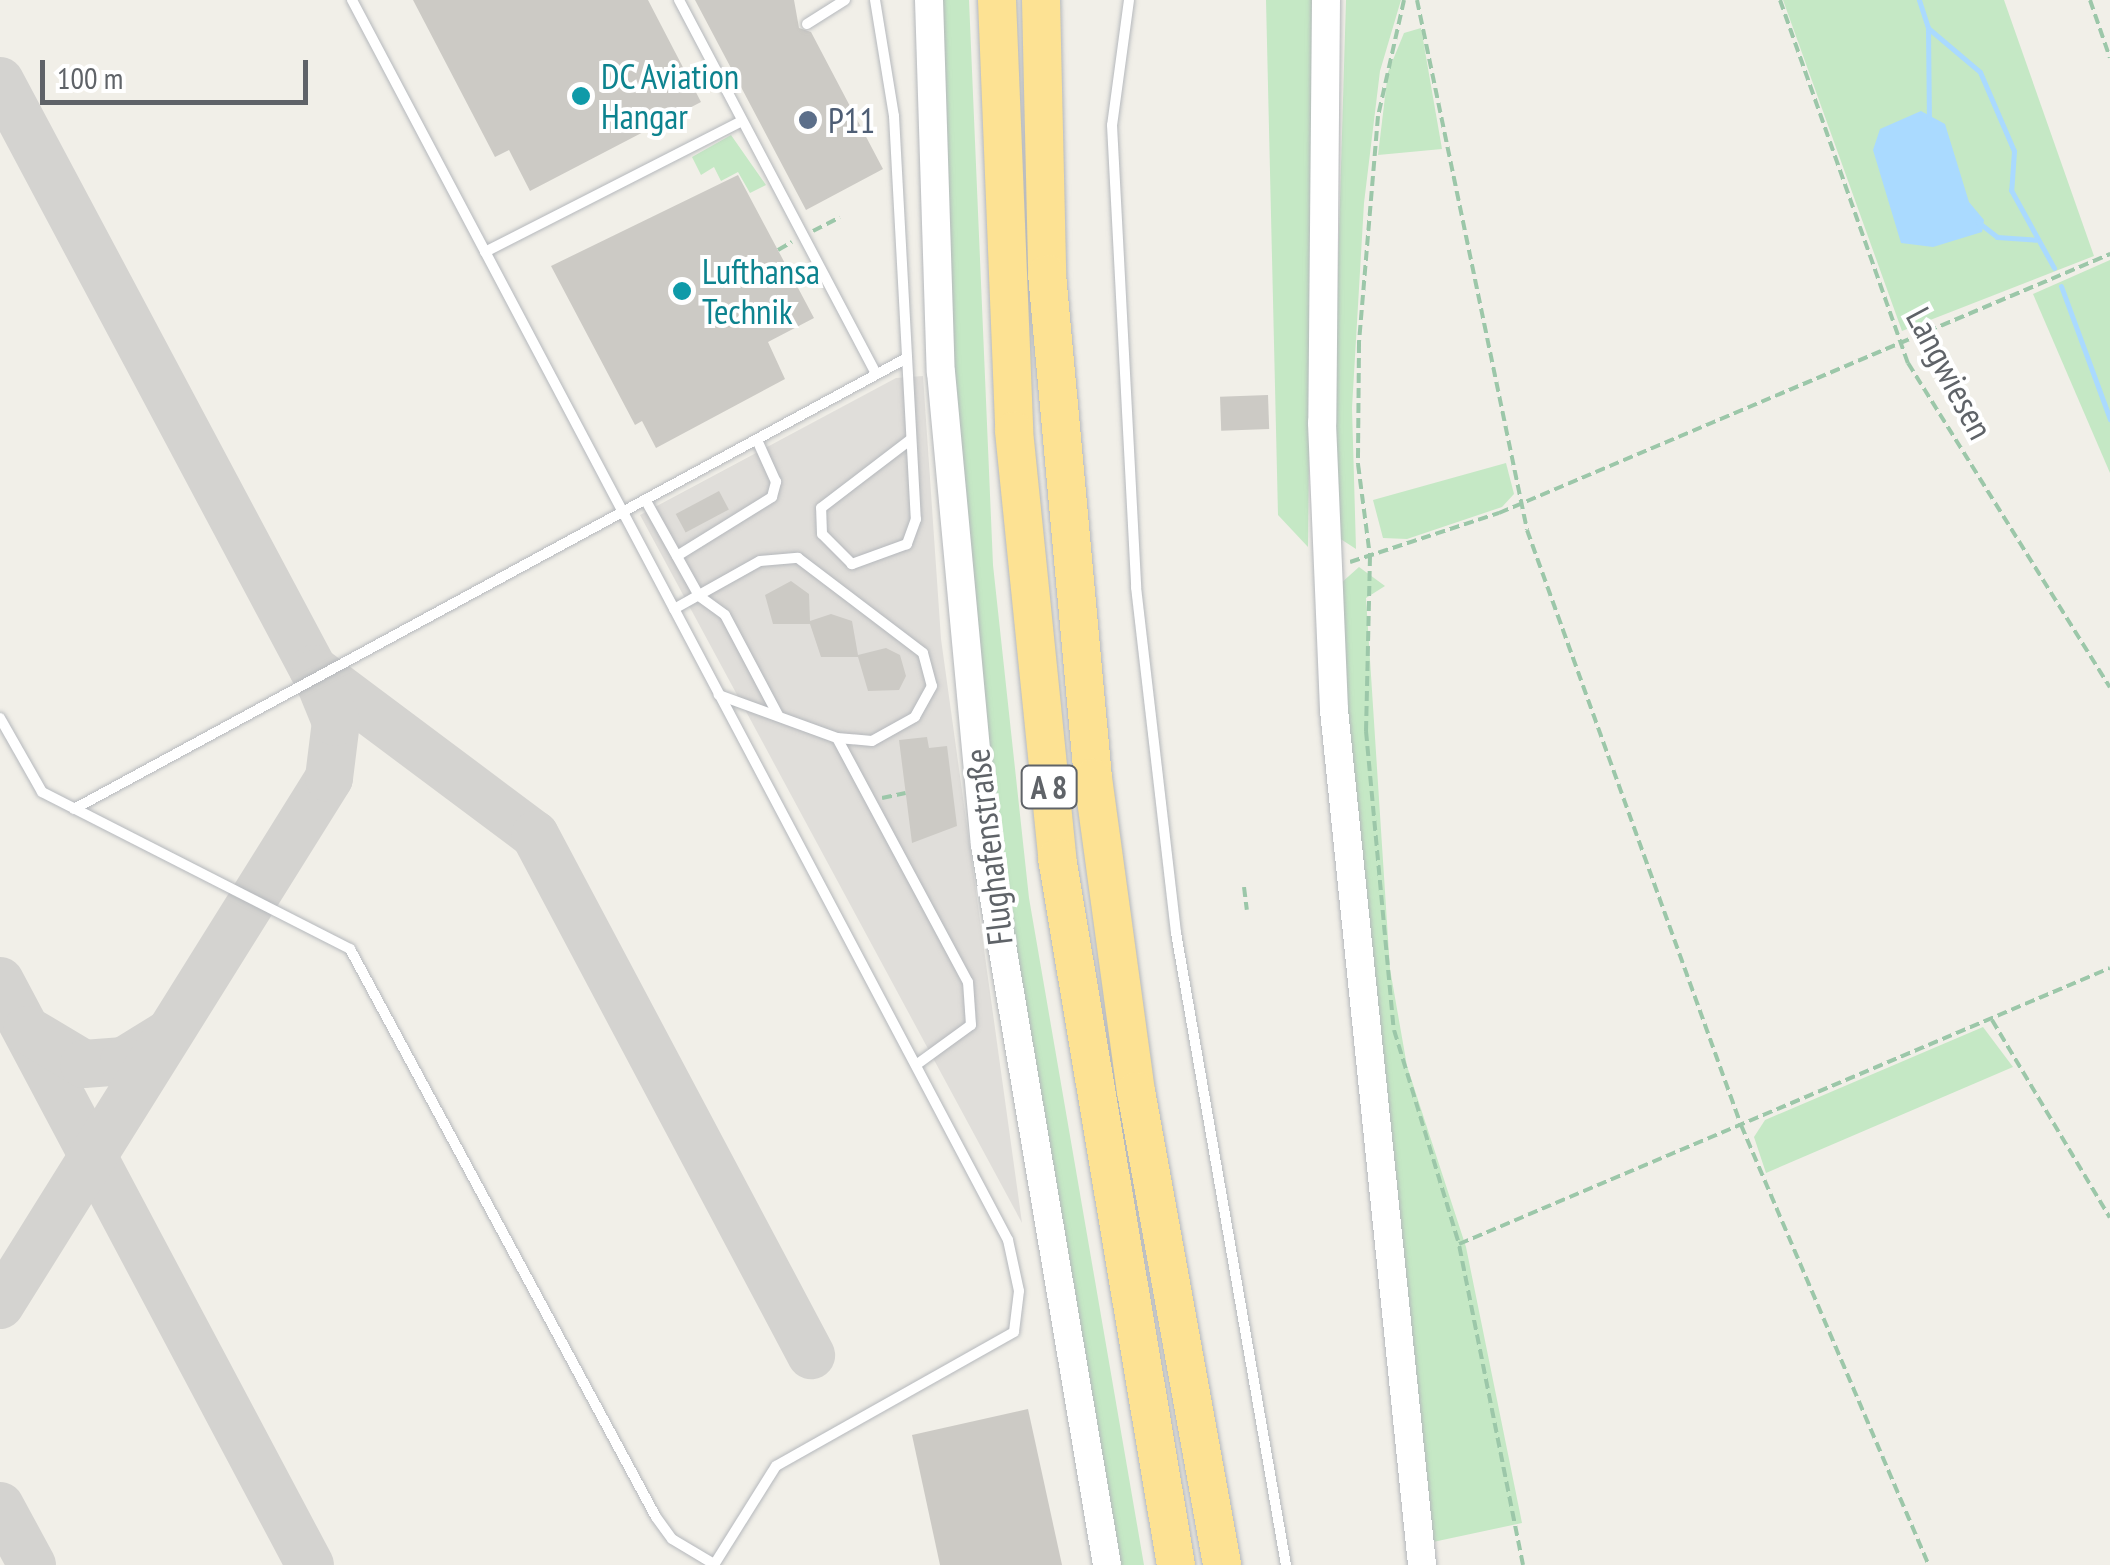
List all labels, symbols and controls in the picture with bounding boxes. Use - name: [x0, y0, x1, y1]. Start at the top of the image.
- scale bar: [45, 40, 312, 102]
- place label: DC Aviation Hangar: [601, 55, 741, 137]
- text: 100 m: [57, 58, 123, 97]
- marker: DC Aviation Hangar: [570, 85, 592, 107]
- place label: P11: [828, 99, 875, 141]
- marker: P11: [797, 109, 819, 131]
- place label: Lufthansa Technik: [702, 250, 820, 332]
- marker: Lufthansa Technik: [671, 280, 693, 302]
- street label: Langwiesen: [1898, 300, 2002, 446]
- street label: Flughafenstraße: [955, 746, 1021, 948]
- road number: A 8: [1019, 760, 1079, 814]

